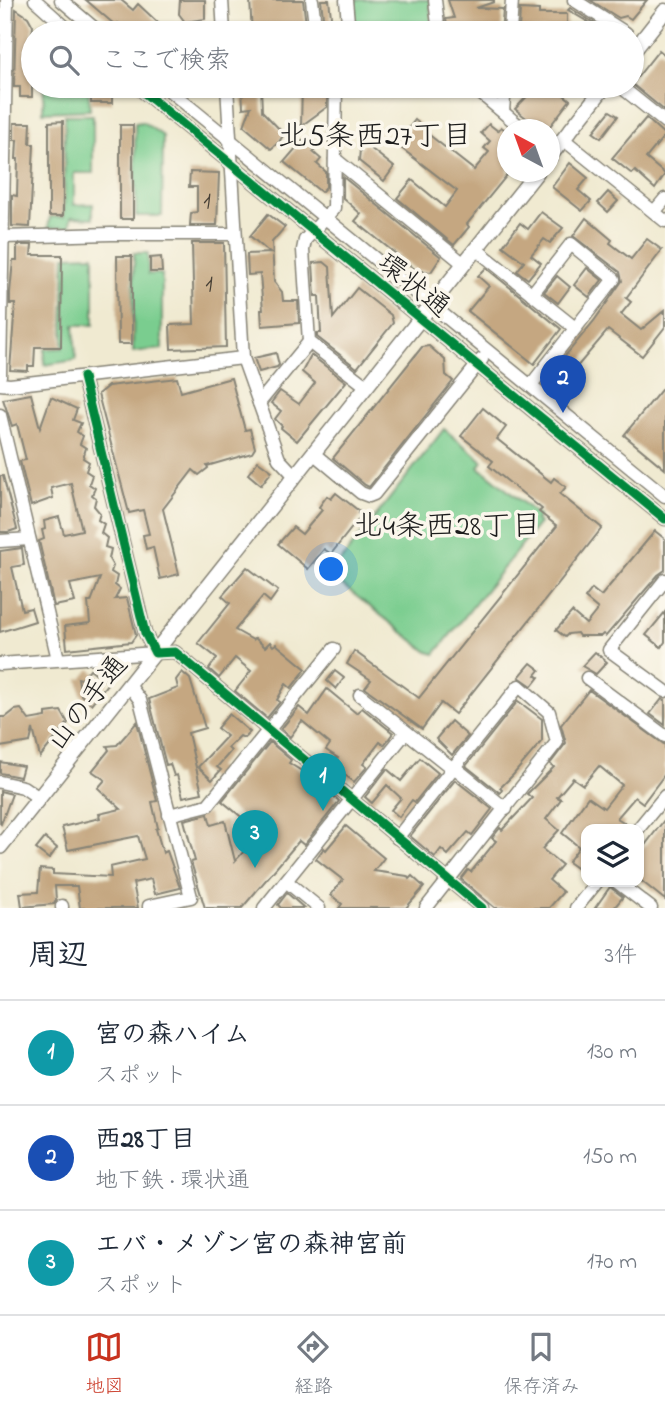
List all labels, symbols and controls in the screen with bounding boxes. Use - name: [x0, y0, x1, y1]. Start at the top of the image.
- search box: [21, 21, 644, 98]
- icon: search: [45, 41, 83, 79]
- text: ここで検索: [101, 43, 231, 81]
- district label: 北5条西27丁目: [278, 116, 472, 160]
- north arrow: [497, 119, 560, 182]
- house number: 1: [203, 185, 211, 220]
- street label: 環状通: [367, 244, 458, 329]
- house number: 1: [205, 268, 213, 303]
- pin: 2: [540, 355, 586, 413]
- district label: 北4条西28丁目: [353, 506, 541, 550]
- your location: [314, 552, 348, 586]
- street label: 山の手通: [38, 647, 139, 761]
- pin: 1: [300, 753, 346, 811]
- pin: 3: [232, 810, 278, 868]
- map controls: [581, 824, 644, 887]
- button: layers: [581, 824, 644, 887]
- text: 周辺: [28, 935, 88, 979]
- text: 3件: [605, 940, 637, 973]
- text: 宮の森ハイム: [95, 1017, 250, 1055]
- text: 1: [47, 1036, 55, 1069]
- text: 130 m: [587, 1036, 637, 1069]
- text: スポット: [95, 1060, 187, 1093]
- text: 西28丁目: [95, 1122, 196, 1160]
- text: 2: [45, 1141, 57, 1174]
- text: 150 m: [583, 1141, 637, 1174]
- text: 地下鉄 · 環状通: [95, 1165, 249, 1198]
- text: エバ・メゾン宮の森神宮前: [95, 1227, 407, 1265]
- text: 3: [46, 1246, 56, 1279]
- text: 170 m: [587, 1246, 637, 1279]
- text: スポット: [95, 1270, 187, 1303]
- tab: 地図: [85, 1328, 124, 1401]
- tab: 経路: [294, 1328, 333, 1401]
- tab: 保存済み: [503, 1328, 580, 1401]

